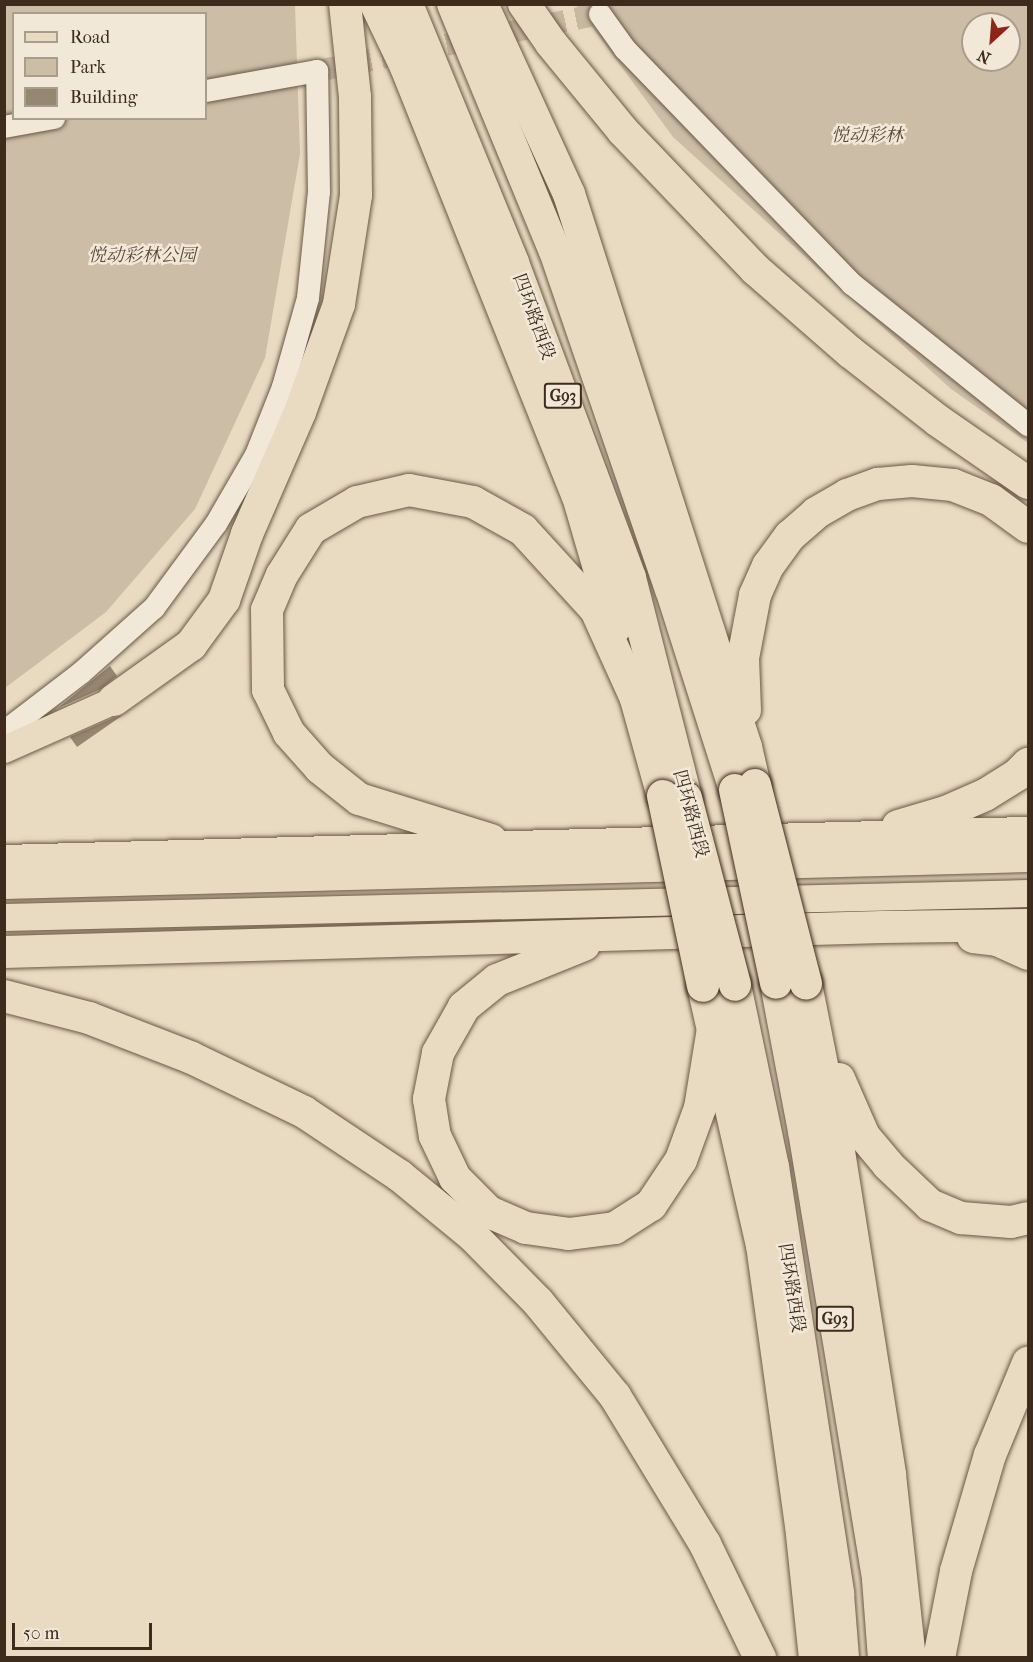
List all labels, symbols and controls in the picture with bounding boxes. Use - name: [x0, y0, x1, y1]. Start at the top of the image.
- legend: [12, 12, 207, 120]
- north arrow: [961, 12, 1021, 72]
- text: Road: [70, 27, 110, 48]
- text: N: [974, 46, 993, 68]
- text: Park: [70, 57, 106, 78]
- text: Building: [70, 87, 137, 108]
- park label: 悦动彩林: [831, 125, 903, 147]
- park label: 悦动彩林公园: [88, 245, 196, 267]
- street label: 四环路西段: [507, 271, 559, 363]
- road number: G93: [544, 383, 582, 409]
- street label: 四环路西段: [668, 768, 712, 860]
- street label: 四环路西段: [773, 1242, 809, 1334]
- road number: G93: [816, 1306, 854, 1332]
- scale bar: [15, 1611, 154, 1649]
- text: 50 m: [23, 1623, 59, 1644]

